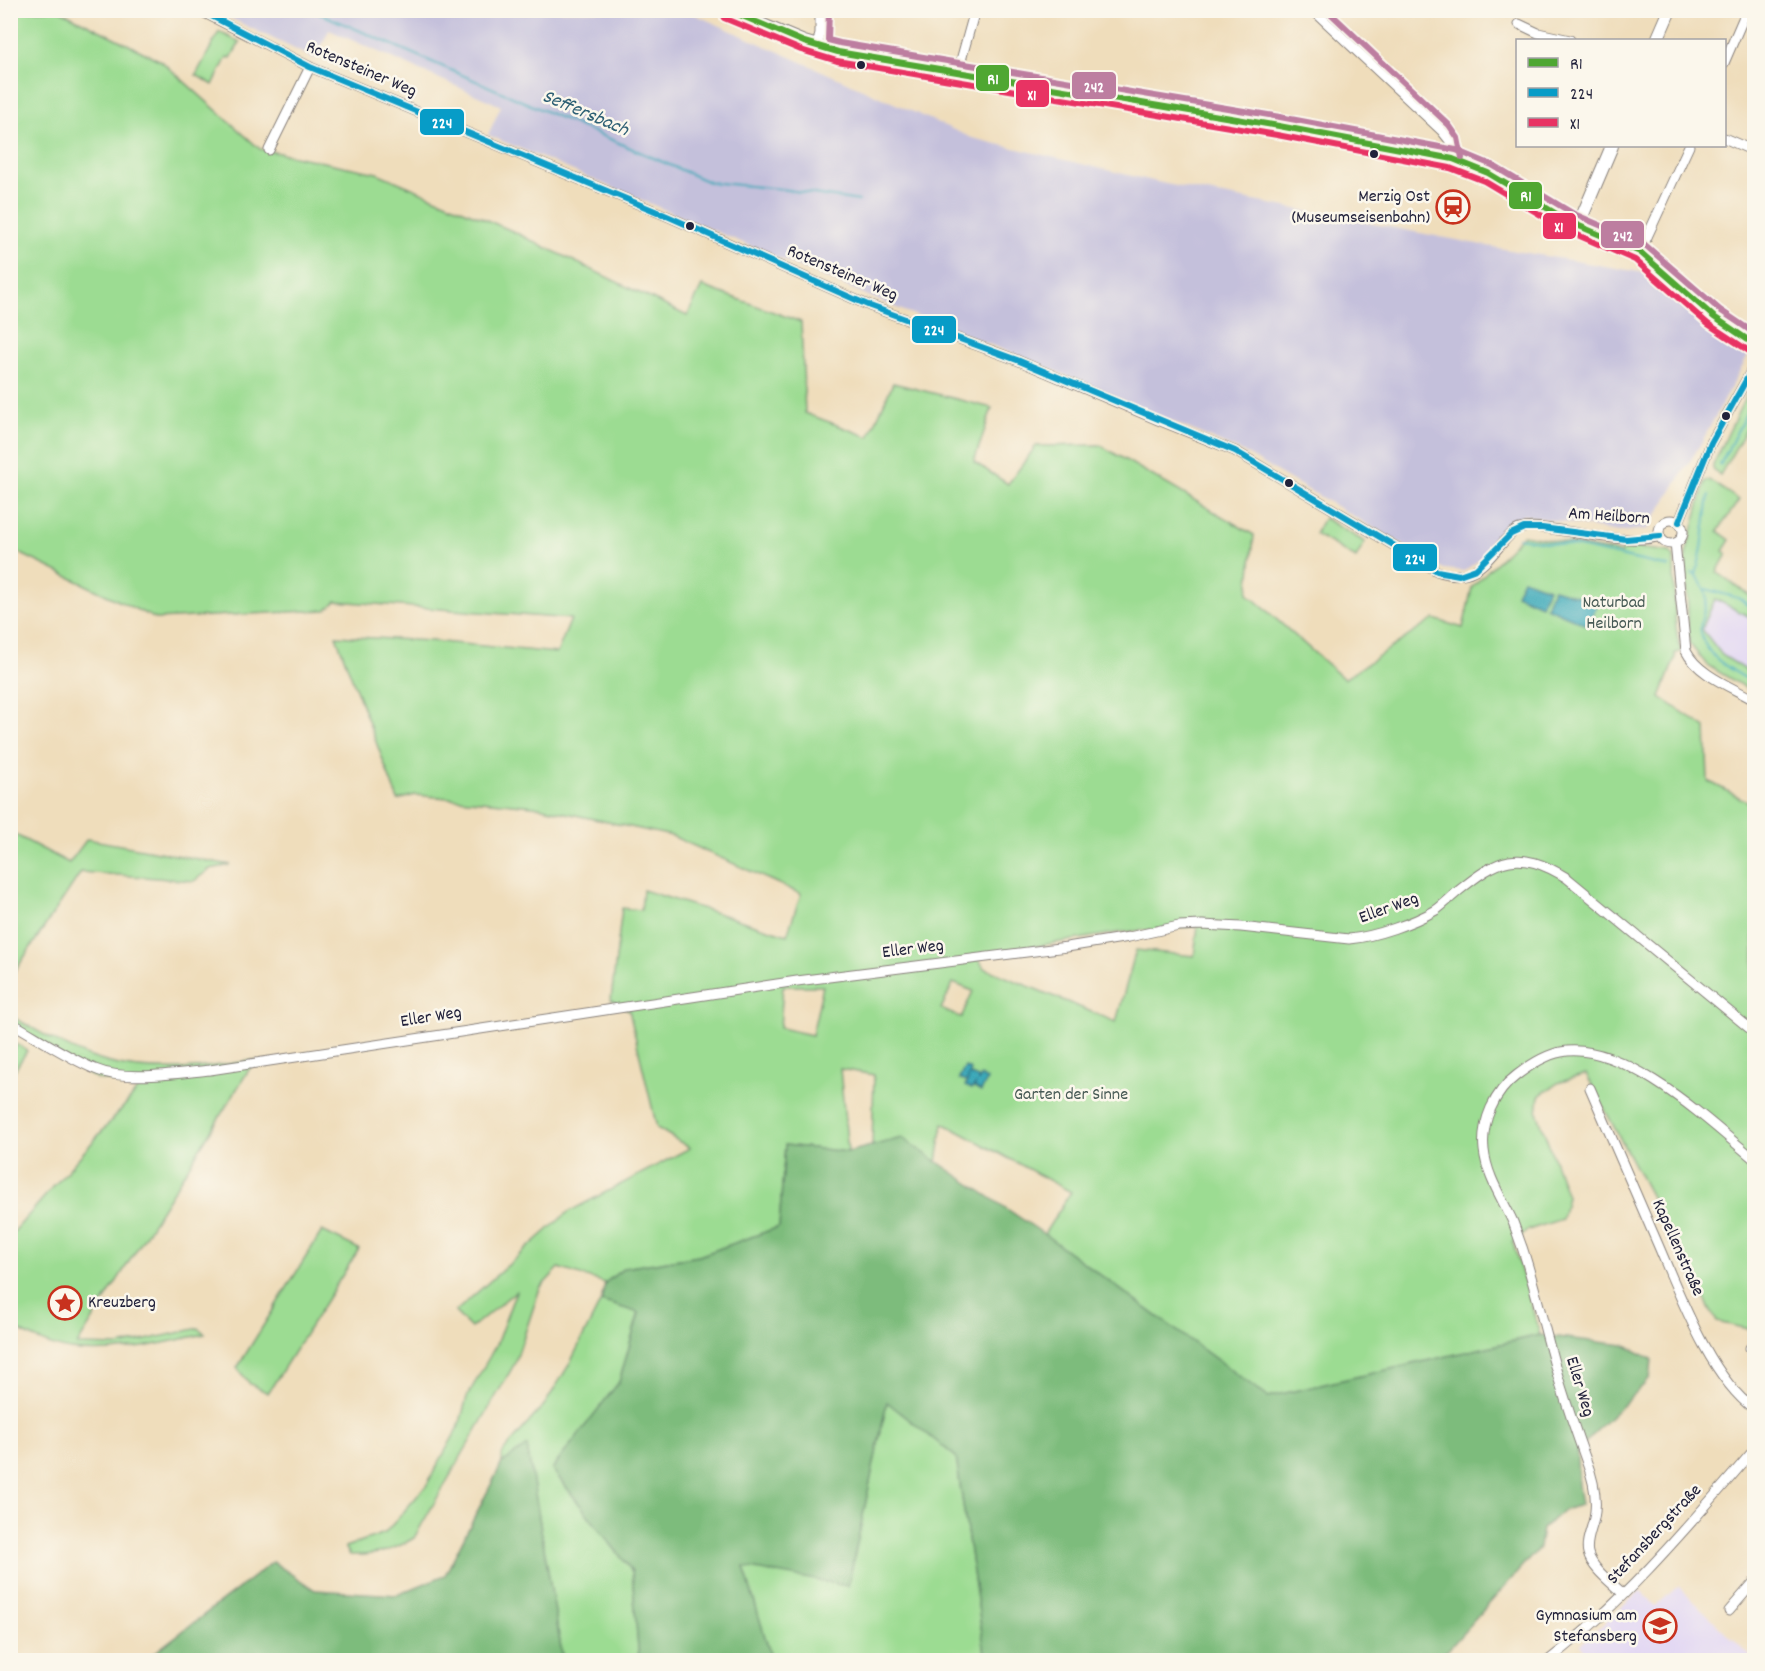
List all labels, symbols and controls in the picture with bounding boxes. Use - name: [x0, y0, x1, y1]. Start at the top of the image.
- street label: Rotensteiner Weg: [302, 35, 420, 105]
- legend: [1516, 39, 1726, 147]
- text: R1: [1570, 53, 1583, 78]
- unlabelled marker: [855, 59, 867, 71]
- line badge: R1: [975, 64, 1010, 92]
- text: R1: [987, 69, 999, 92]
- line badge: 242: [1071, 71, 1117, 100]
- text: 242: [1084, 77, 1104, 100]
- line badge: X1: [1015, 79, 1050, 108]
- water label: Seffersbach: [538, 83, 633, 145]
- text: 224: [1570, 83, 1593, 108]
- text: X1: [1027, 85, 1037, 108]
- line badge: 224: [419, 108, 465, 136]
- text: 224: [432, 113, 452, 136]
- text: X1: [1570, 113, 1580, 138]
- unlabelled marker: [1368, 148, 1380, 160]
- line badge: R1: [1508, 181, 1543, 210]
- place label: Merzig Ost (Museumseisenbahn): [1292, 185, 1430, 231]
- text: R1: [1520, 186, 1532, 209]
- station icon: Merzig Ost (Museumseisenbahn): [1435, 189, 1471, 225]
- line badge: X1: [1542, 212, 1577, 240]
- text: X1: [1554, 217, 1564, 240]
- unlabelled marker: [684, 220, 696, 232]
- line badge: 242: [1600, 220, 1645, 249]
- text: 242: [1613, 226, 1633, 249]
- street label: Rotensteiner Weg: [783, 239, 901, 309]
- line badge: 224: [911, 315, 957, 344]
- text: 224: [924, 320, 944, 343]
- unlabelled marker: [1720, 410, 1732, 422]
- unlabelled marker: [1283, 477, 1295, 489]
- street label: Am Heilborn: [1567, 502, 1651, 532]
- line badge: 224: [1392, 543, 1438, 572]
- text: 224: [1405, 549, 1425, 572]
- park label: Naturbad Heilborn: [1582, 591, 1646, 637]
- street label: Eller Weg: [1356, 887, 1422, 931]
- street label: Eller Weg: [881, 934, 945, 966]
- street label: Eller Weg: [399, 1001, 463, 1035]
- park label: Garten der Sinne: [1014, 1083, 1128, 1108]
- street label: Kapellenstraße: [1645, 1196, 1710, 1300]
- place icon: Kreuzberg: [47, 1285, 83, 1321]
- place label: Kreuzberg: [88, 1291, 156, 1316]
- street label: Eller Weg: [1558, 1354, 1600, 1420]
- street label: Stefansbergstraße: [1602, 1479, 1708, 1591]
- place label: Gymnasium am Stefansberg: [1536, 1604, 1637, 1650]
- school or university icon: Gymnasium am Stefansberg: [1642, 1608, 1678, 1644]

